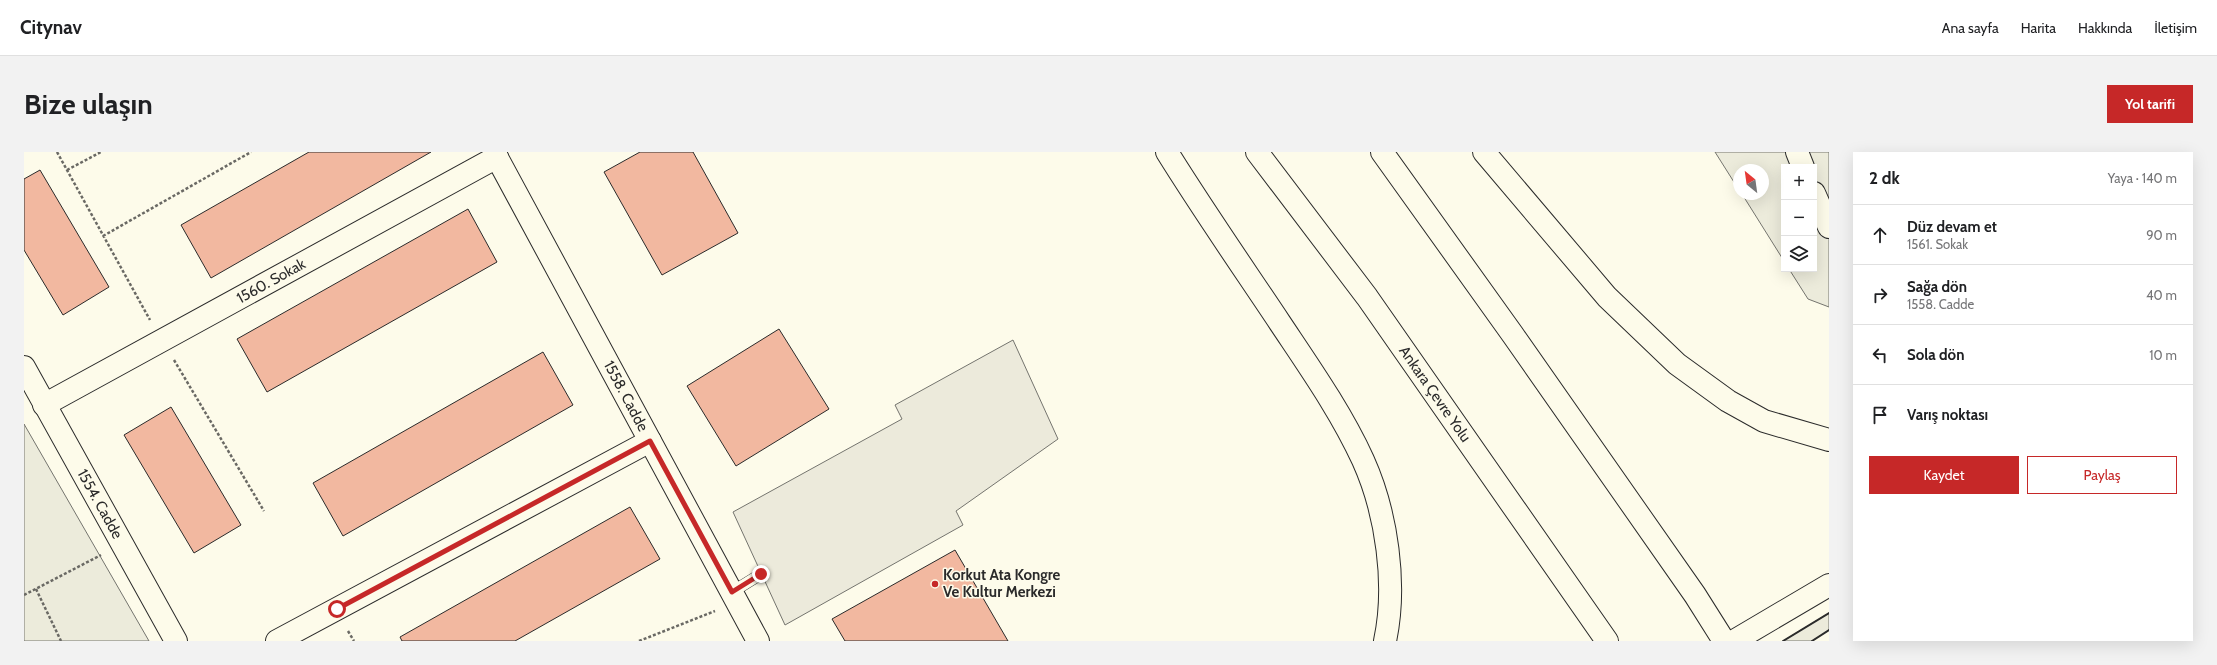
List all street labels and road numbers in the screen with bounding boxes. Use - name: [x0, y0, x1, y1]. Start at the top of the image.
- street label: 1560. Sokak: [233, 255, 309, 307]
- street label: Ankara Çevre Yolu: [1395, 342, 1475, 446]
- street label: 1558. Cadde: [600, 358, 652, 435]
- street label: 1554. Cadde: [74, 466, 127, 542]

